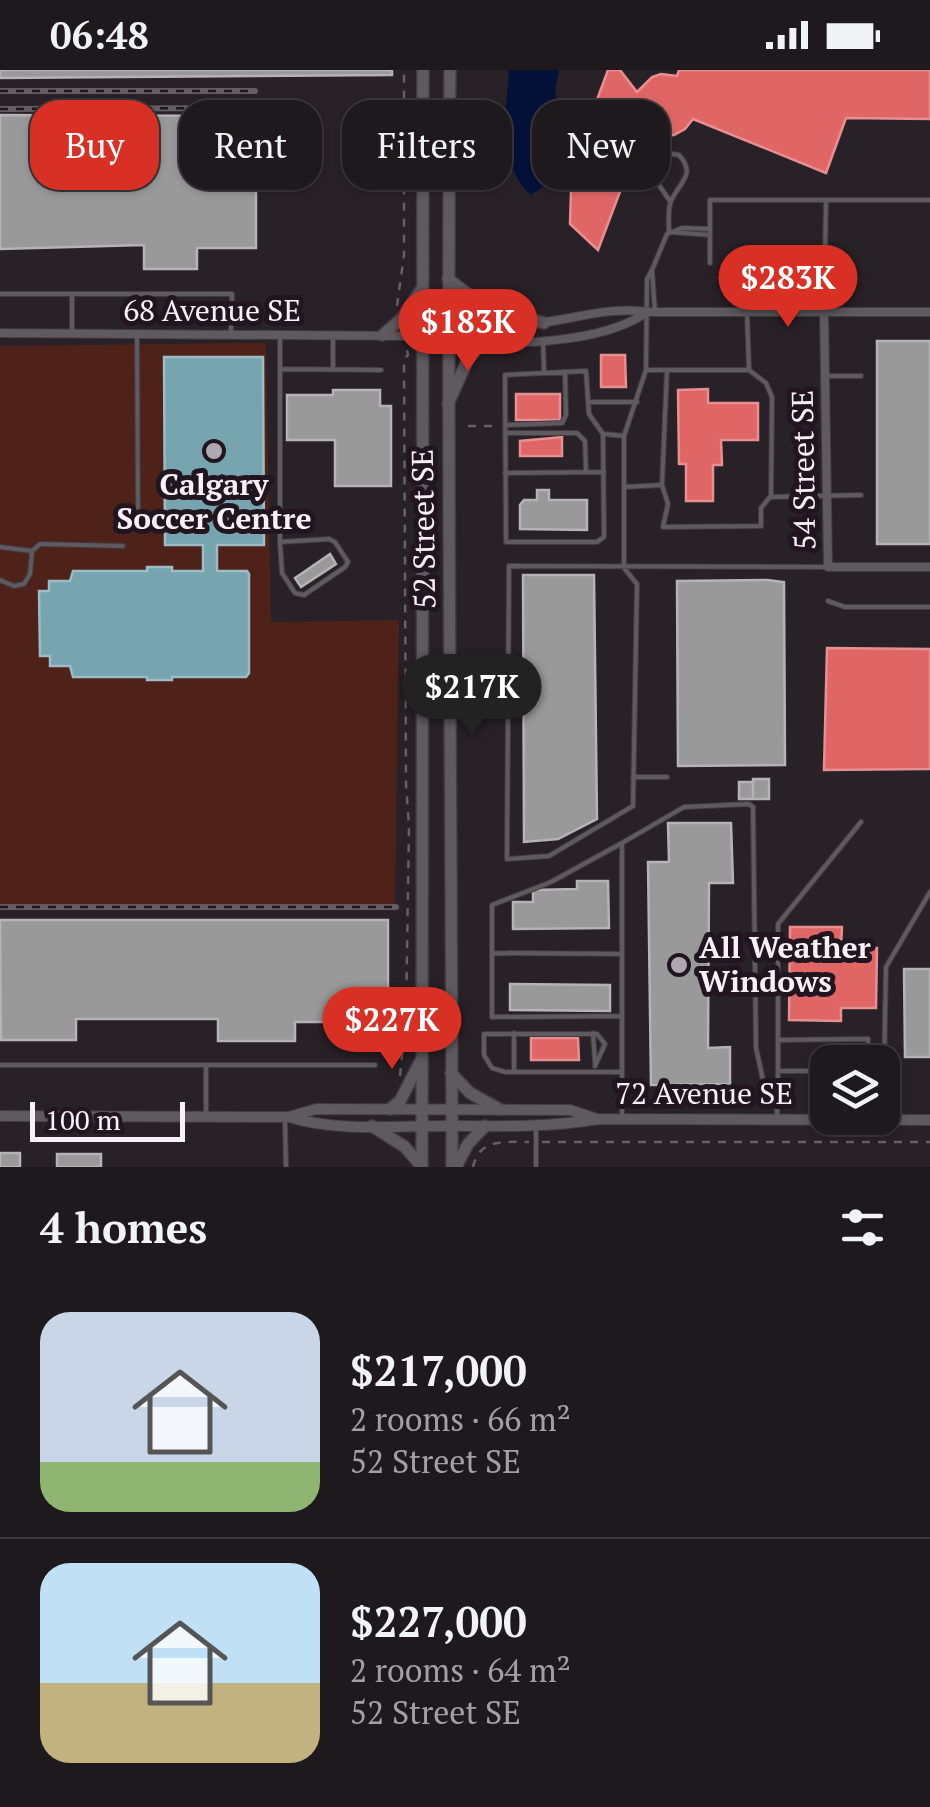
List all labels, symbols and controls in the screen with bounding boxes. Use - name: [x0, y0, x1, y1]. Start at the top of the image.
- text: 06:48: [50, 10, 149, 60]
- chip: Buy: [30, 100, 159, 190]
- chip: Rent: [179, 100, 322, 190]
- chip: Filters: [342, 100, 512, 190]
- chip: New: [532, 100, 670, 190]
- pin: $283K: [718, 245, 858, 330]
- text: $283K: [740, 256, 836, 298]
- pin: $183K: [398, 289, 538, 374]
- street label: 68 Avenue SE: [123, 290, 301, 330]
- text: $183K: [420, 300, 516, 342]
- street label: 54 Street SE: [782, 390, 824, 550]
- marker: Calgary Soccer Centre: [203, 440, 225, 462]
- street label: 52 Street SE: [402, 449, 444, 609]
- place label: Calgary Soccer Centre: [116, 464, 312, 538]
- pin: $217K: [402, 654, 542, 739]
- text: $217K: [424, 665, 520, 707]
- place label: All Weather Windows: [699, 927, 871, 1001]
- marker: All Weather Windows: [668, 954, 690, 976]
- pin: $227K: [322, 987, 462, 1072]
- text: $227K: [344, 998, 440, 1040]
- map controls: [810, 1045, 900, 1135]
- button: layers: [810, 1045, 900, 1135]
- street label: 72 Avenue SE: [615, 1073, 793, 1113]
- scale bar: [30, 1097, 185, 1142]
- text: 100 m: [45, 1101, 121, 1138]
- text: 4 homes: [40, 1199, 207, 1255]
- icon: filters: [835, 1200, 890, 1255]
- text: $217,000: [350, 1342, 527, 1398]
- icon: home: [120, 1352, 240, 1472]
- text: 2 rooms · 66 m²: [350, 1398, 571, 1440]
- text: 52 Street SE: [350, 1440, 521, 1482]
- text: $227,000: [350, 1593, 527, 1649]
- icon: home: [120, 1603, 240, 1723]
- text: 2 rooms · 64 m²: [350, 1649, 571, 1691]
- text: 52 Street SE: [350, 1691, 521, 1733]

